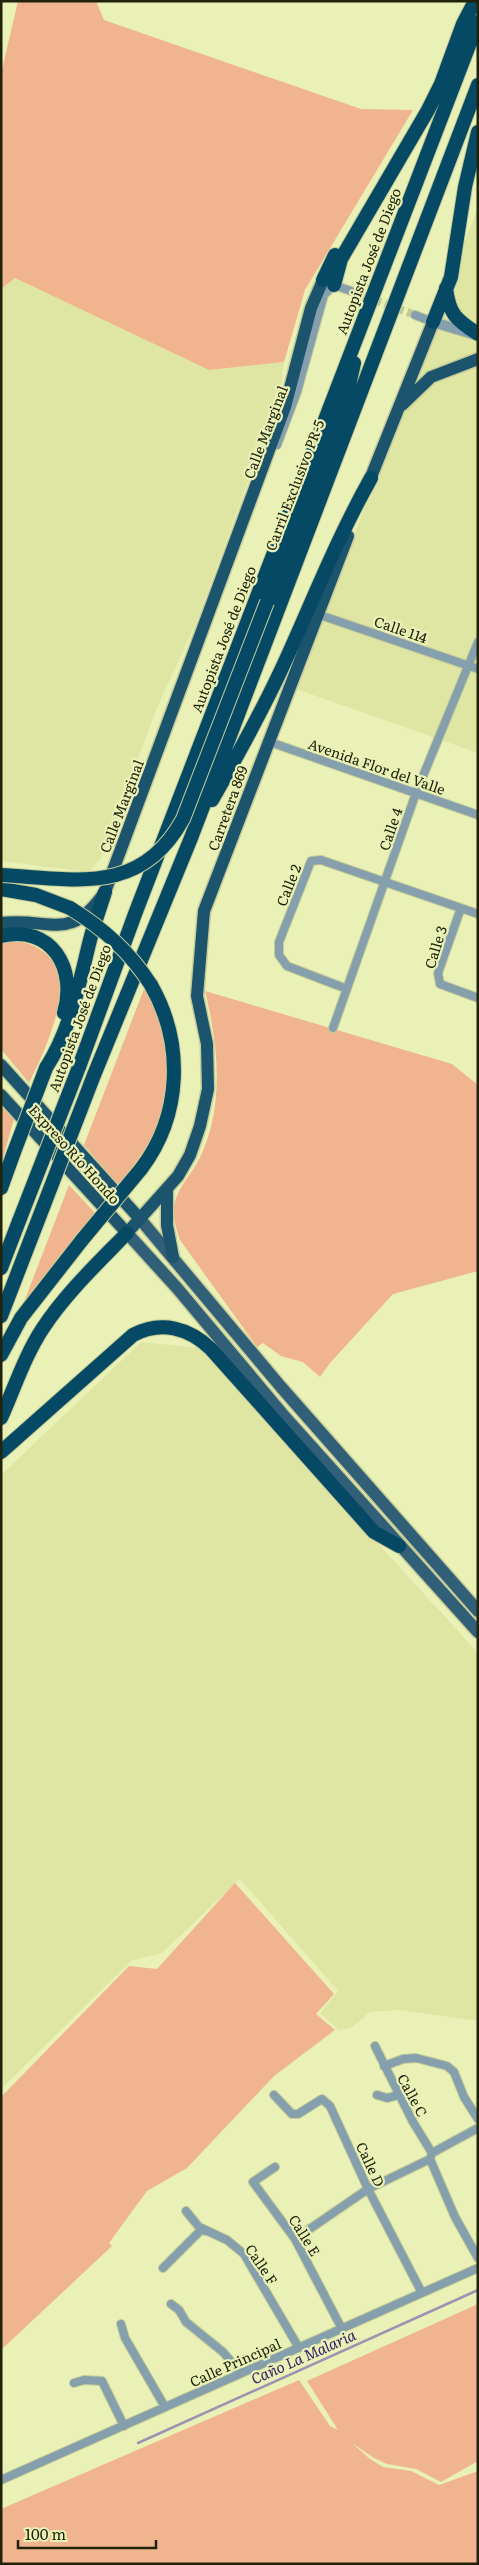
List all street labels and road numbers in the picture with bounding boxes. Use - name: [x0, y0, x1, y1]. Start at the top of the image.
- street label: Autopista José de Diego: [331, 185, 405, 337]
- street label: Calle Marginal: [238, 382, 292, 481]
- street label: Carril Exclusivo PR-5: [260, 417, 328, 553]
- street label: Autopista José de Diego: [186, 563, 260, 715]
- street label: Calle 114: [372, 611, 431, 648]
- street label: Avenida Flor del Valle: [306, 733, 448, 799]
- street label: Calle Marginal: [94, 756, 148, 855]
- street label: Carretera 869: [202, 763, 252, 853]
- street label: Calle 4: [373, 805, 407, 853]
- street label: Calle 2: [271, 861, 305, 909]
- street label: Calle 3: [419, 923, 451, 971]
- street label: Autopista José de Diego: [43, 941, 115, 1095]
- street label: Expreso Río Hondo: [25, 1100, 125, 1208]
- street label: Calle C: [393, 2070, 433, 2120]
- street label: Calle D: [352, 2138, 390, 2190]
- street label: Calle E: [284, 2210, 326, 2260]
- street label: Calle F: [241, 2240, 283, 2289]
- street label: Calle Principal: [186, 2333, 284, 2391]

